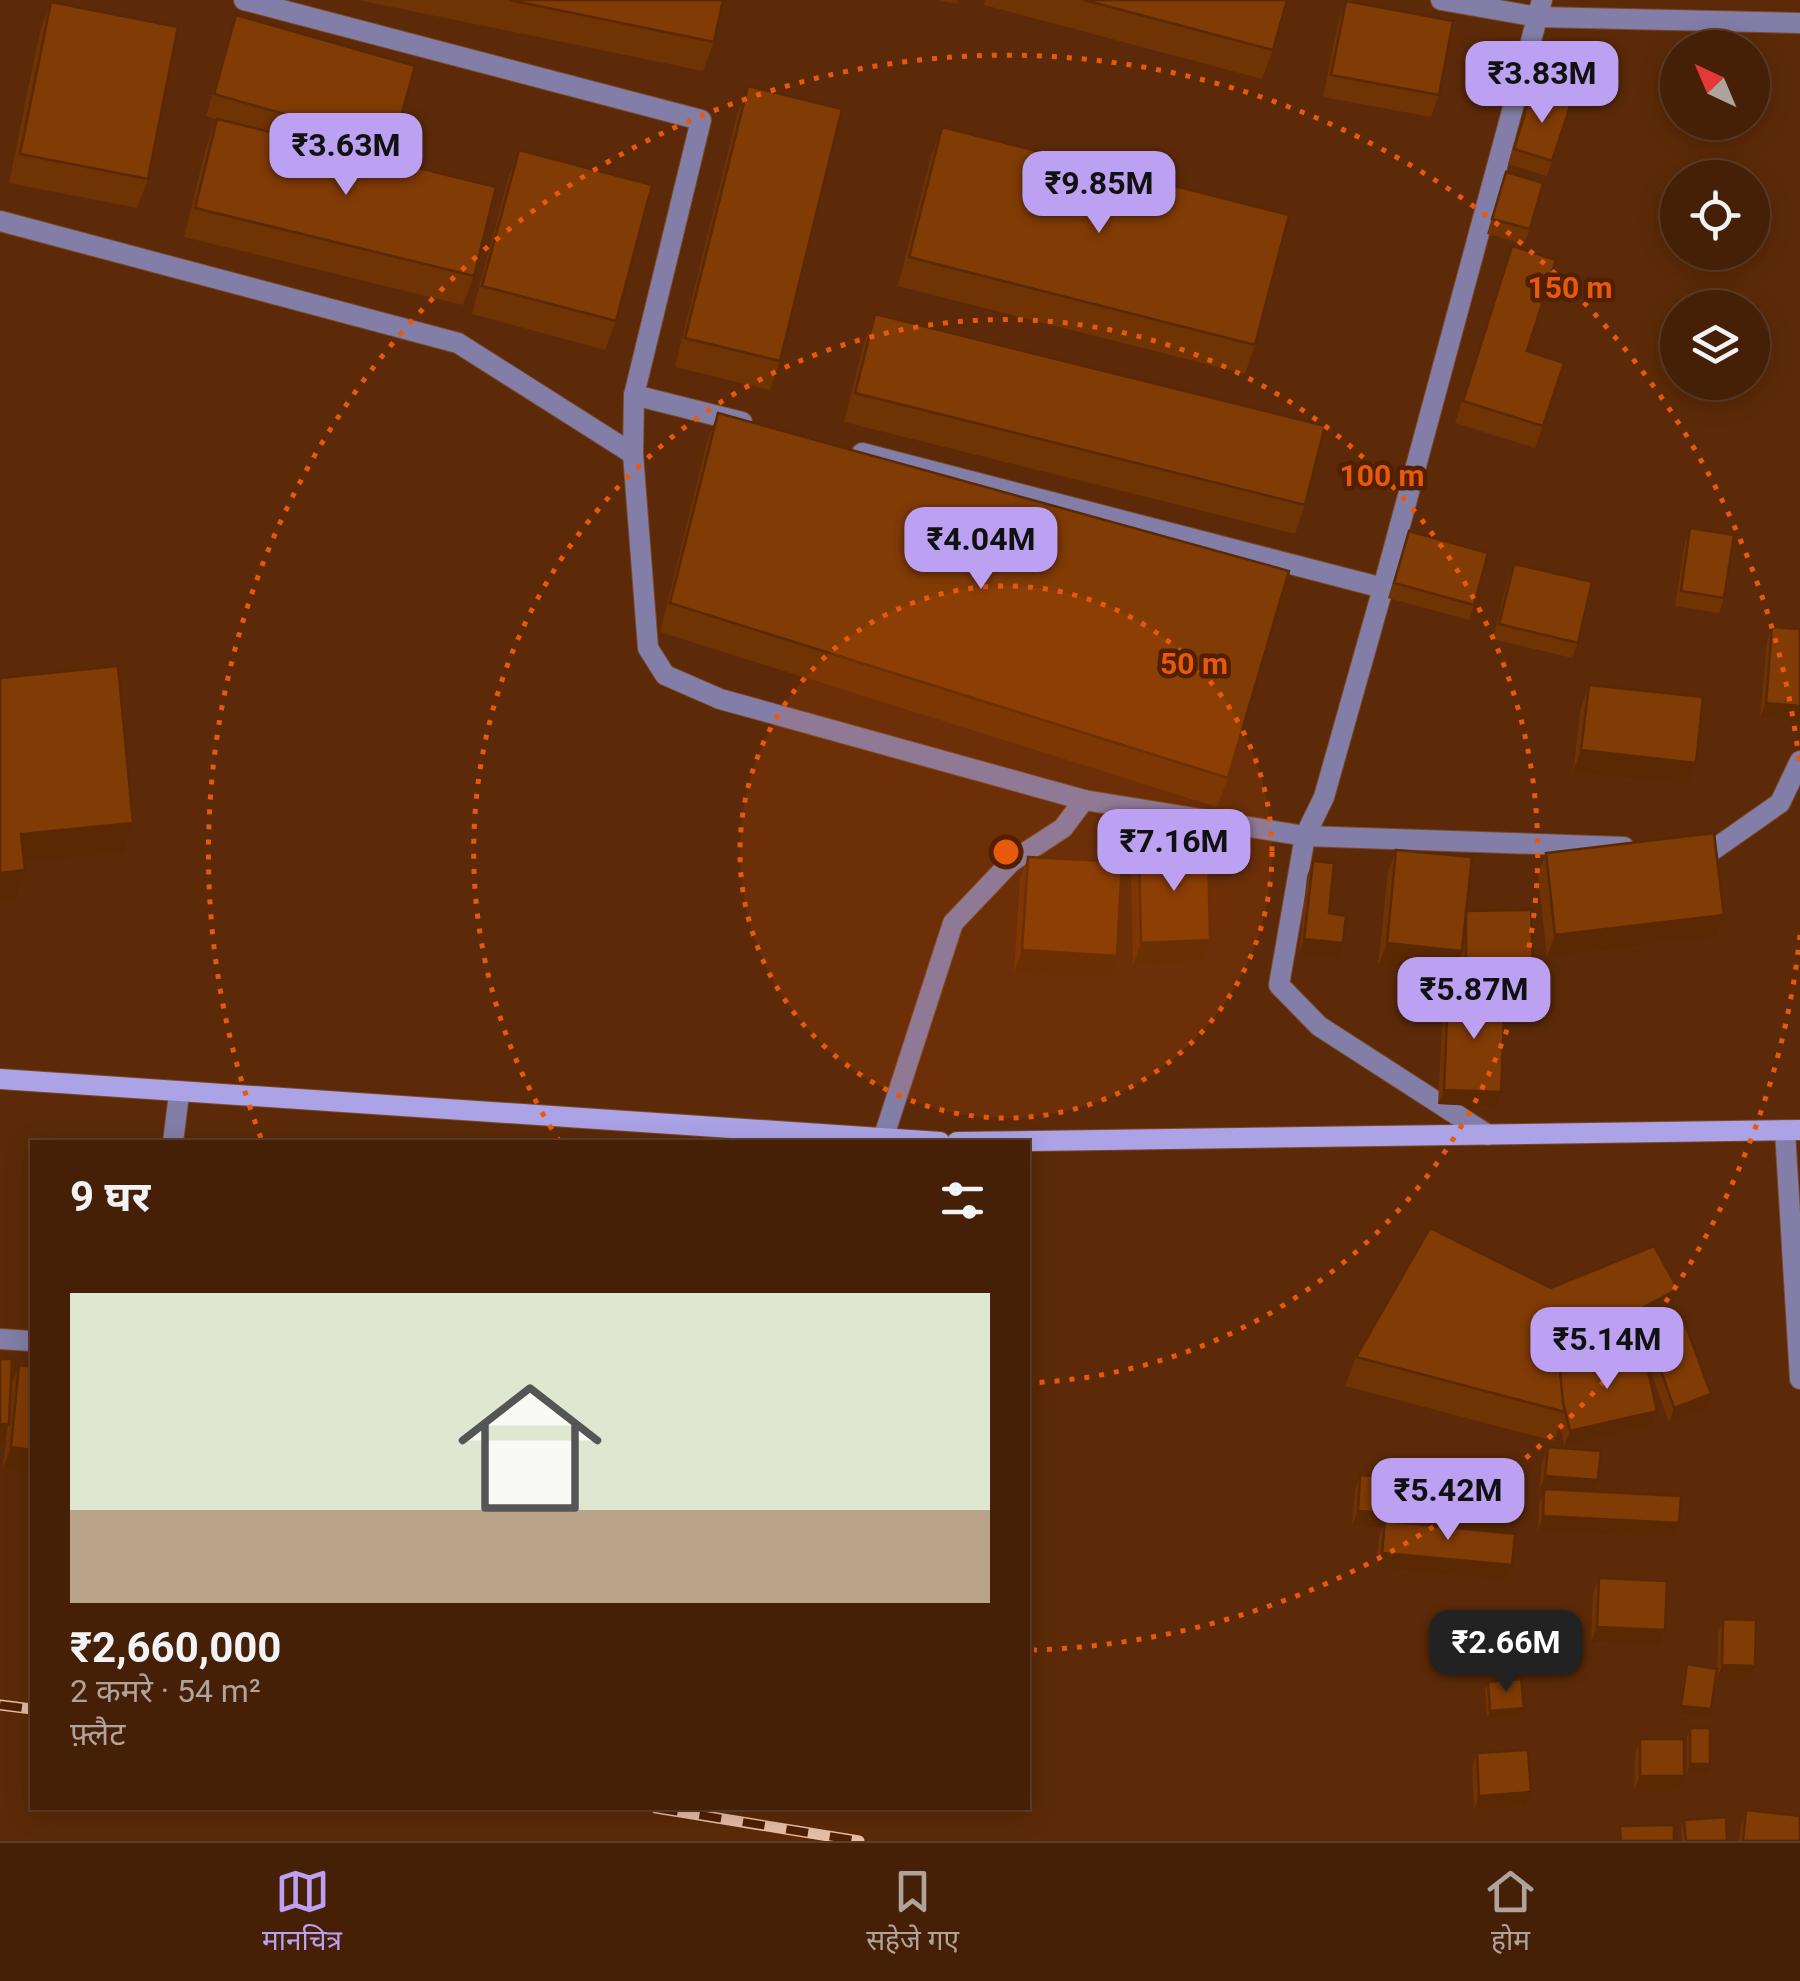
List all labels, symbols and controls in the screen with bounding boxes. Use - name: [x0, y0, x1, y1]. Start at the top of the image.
- north arrow: [1660, 30, 1770, 140]
- map controls: [1660, 30, 1770, 400]
- pin: ₹3.83M: [1461, 41, 1623, 126]
- text: ₹3.83M: [1487, 54, 1597, 92]
- pin: ₹3.63M: [265, 113, 427, 198]
- text: ₹3.63M: [291, 126, 401, 164]
- pin: ₹9.85M: [1018, 151, 1180, 236]
- button: locate: [1660, 160, 1770, 270]
- text: ₹9.85M: [1044, 164, 1154, 202]
- text: 150 m: [1527, 270, 1613, 305]
- button: layers: [1660, 290, 1770, 400]
- text: 100 m: [1339, 458, 1425, 493]
- pin: ₹4.04M: [900, 507, 1062, 592]
- text: ₹4.04M: [926, 520, 1036, 558]
- text: 50 m: [1160, 646, 1228, 681]
- pin: ₹7.16M: [1093, 809, 1255, 894]
- text: ₹7.16M: [1119, 822, 1229, 860]
- centre of rings: [988, 834, 1024, 870]
- pin: ₹5.87M: [1393, 957, 1555, 1042]
- text: ₹5.87M: [1419, 970, 1529, 1008]
- text: 9 घर: [70, 1172, 150, 1221]
- icon: filters: [935, 1173, 990, 1228]
- pin: ₹5.14M: [1526, 1307, 1688, 1392]
- text: ₹5.14M: [1552, 1320, 1662, 1358]
- icon: home: [440, 1358, 620, 1538]
- pin: ₹5.42M: [1367, 1458, 1529, 1543]
- text: ₹5.42M: [1393, 1471, 1503, 1509]
- pin: ₹2.66M: [1425, 1610, 1587, 1695]
- text: ₹2,660,000: [70, 1623, 281, 1672]
- text: ₹2.66M: [1451, 1623, 1561, 1661]
- text: 2 कमरे · 54 m²: [70, 1672, 261, 1710]
- text: फ़्लैट: [70, 1715, 125, 1753]
- tab: मानचित्र: [262, 1864, 342, 1961]
- tab: सहेजे गए: [866, 1864, 959, 1961]
- tab: होम: [1483, 1864, 1538, 1961]

